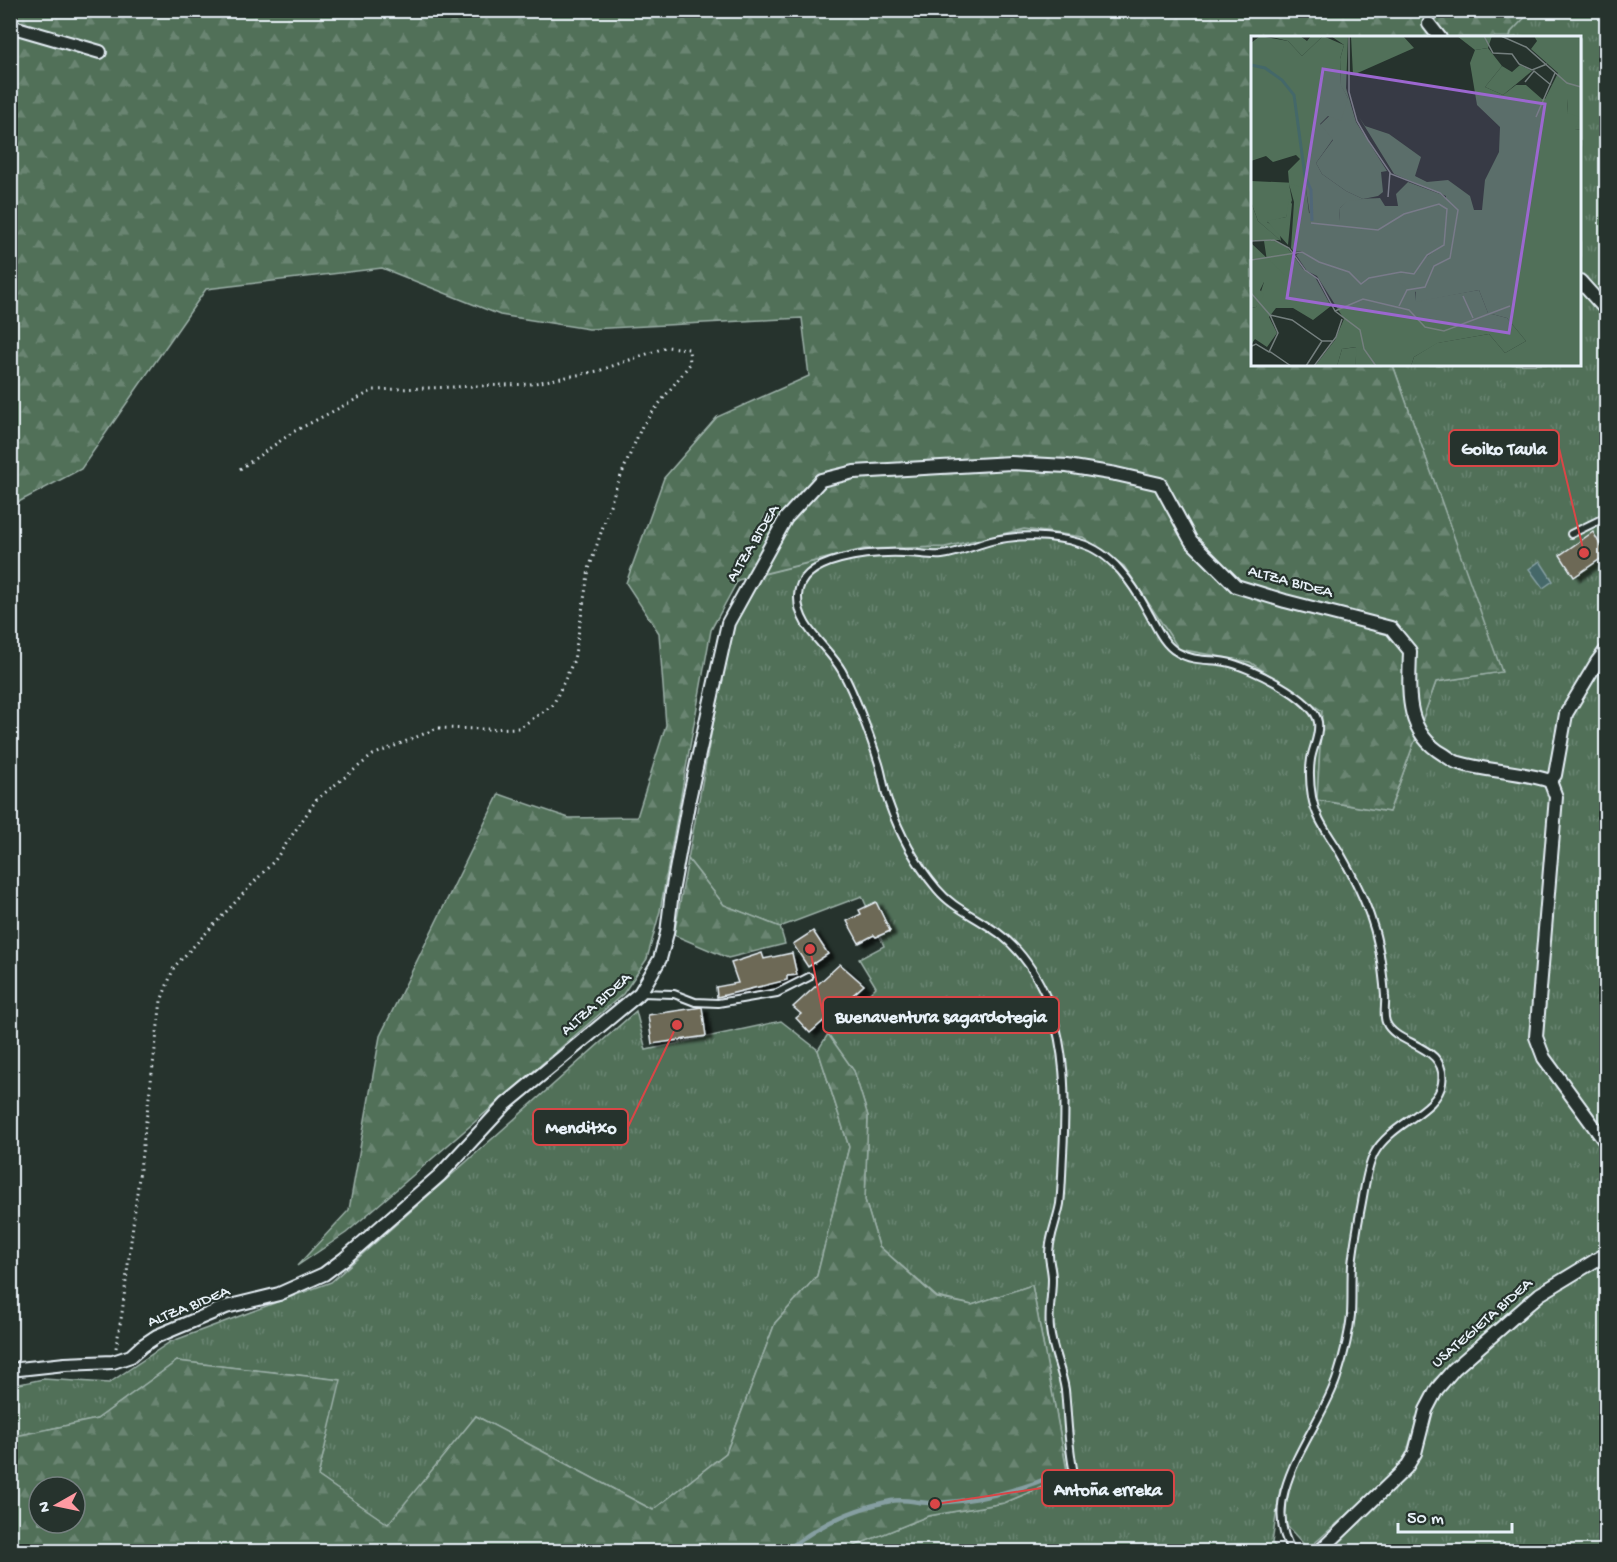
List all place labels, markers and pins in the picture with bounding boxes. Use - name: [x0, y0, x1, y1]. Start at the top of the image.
- callout: Goiko Taula: [1449, 430, 1559, 466]
- callout: Buenaventura sagardotegia: [823, 997, 1059, 1033]
- callout: Menditxo: [533, 1109, 628, 1145]
- callout: Antoña erreka: [1042, 1470, 1174, 1506]

